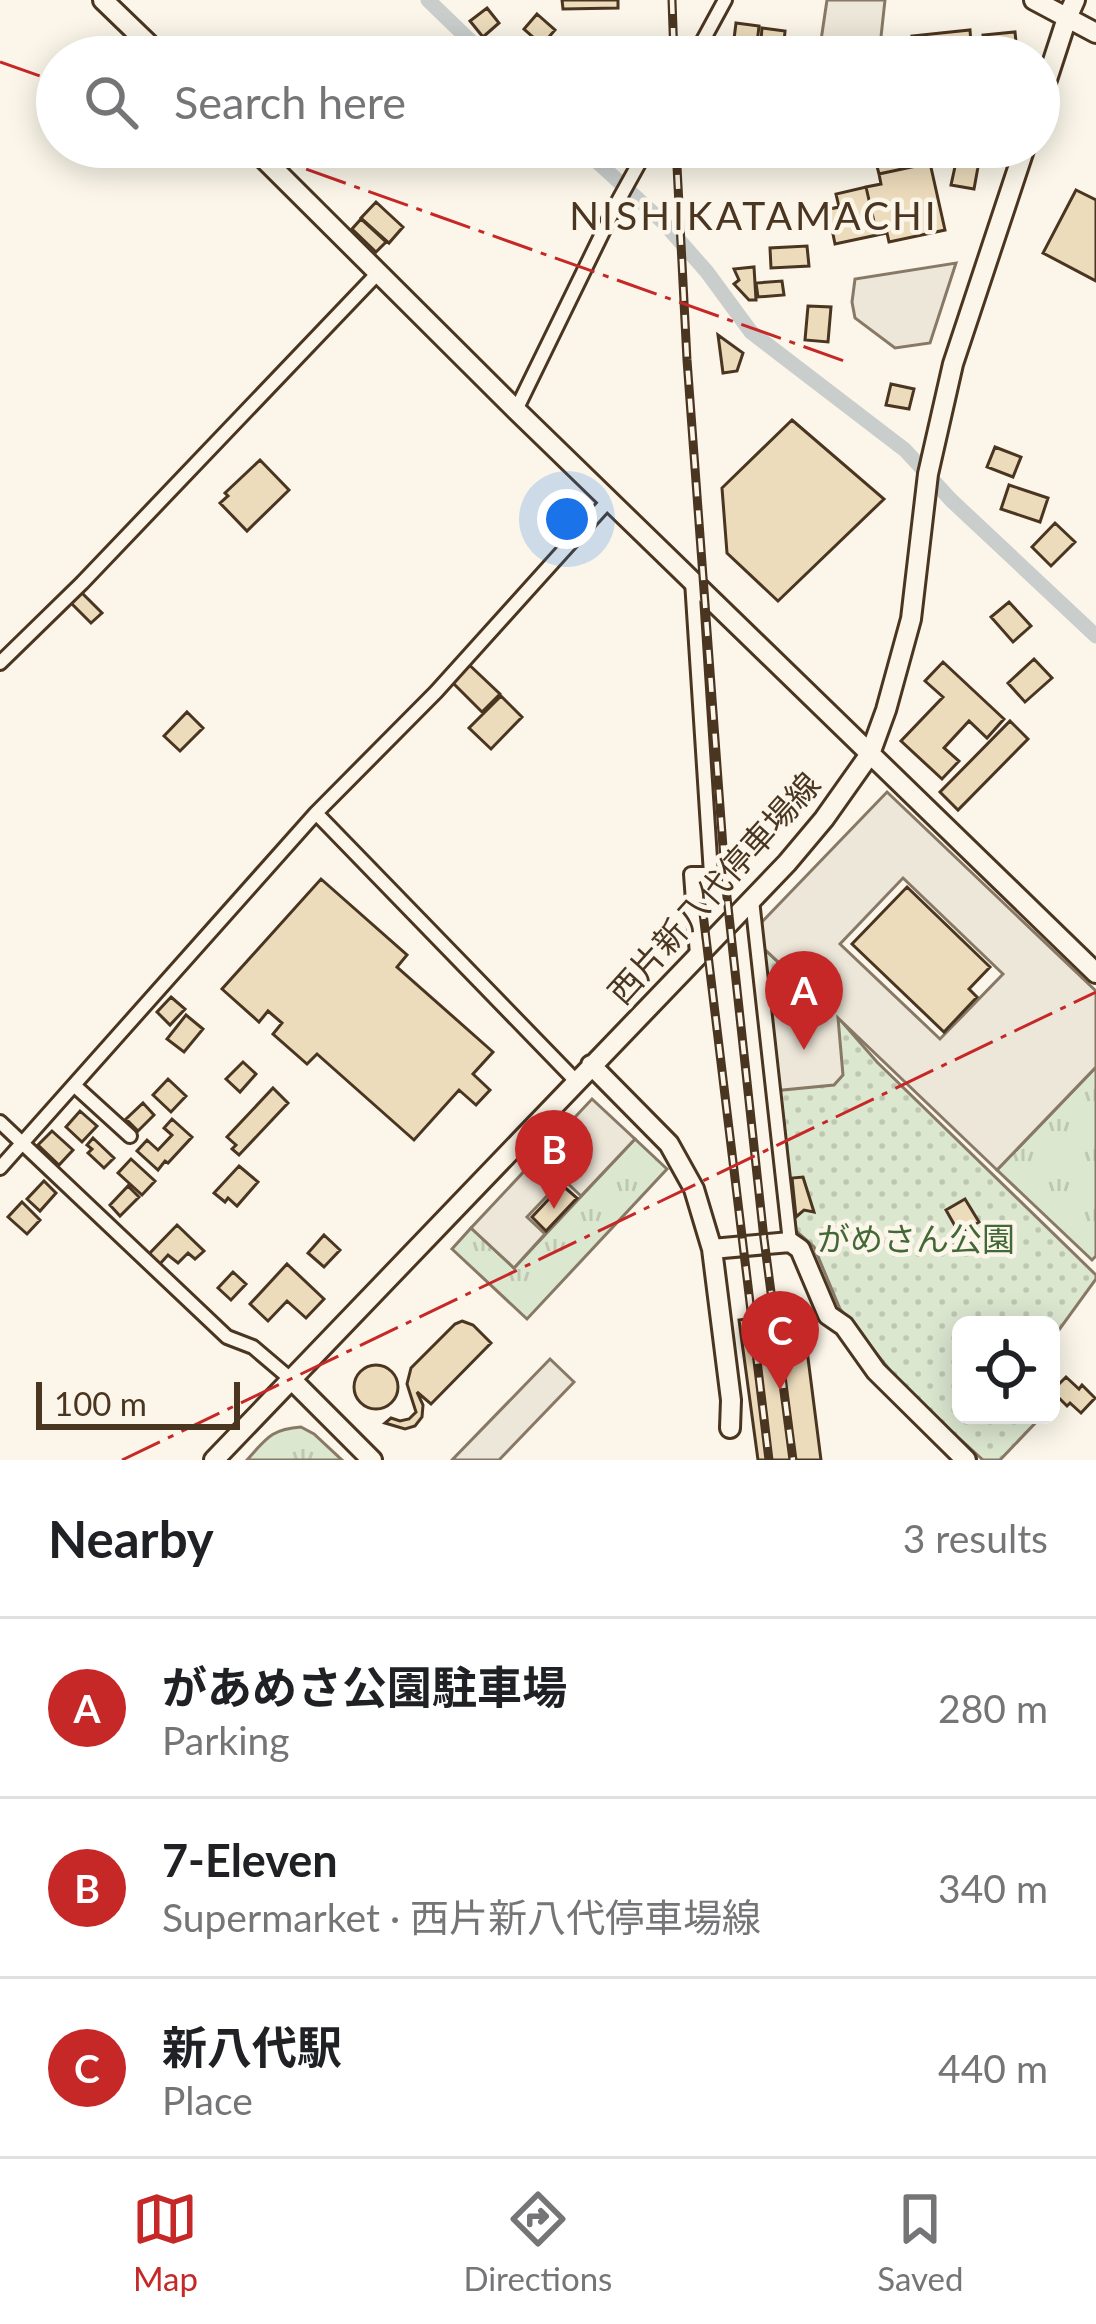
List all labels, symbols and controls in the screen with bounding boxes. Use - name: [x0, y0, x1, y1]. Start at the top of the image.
- search box: [36, 36, 1060, 168]
- icon: search: [78, 69, 144, 135]
- text: Search here: [174, 75, 406, 129]
- district label: NISHIKATAMACHI: [569, 192, 939, 238]
- your location: [537, 489, 597, 549]
- street label: 西片新八代停車場線: [599, 764, 827, 1011]
- pin: A: [765, 951, 843, 1050]
- pin: B: [515, 1110, 593, 1209]
- park label: がめさん公園: [817, 1218, 1015, 1258]
- pin: C: [741, 1291, 819, 1390]
- map controls: [952, 1316, 1060, 1424]
- button: locate: [952, 1316, 1060, 1424]
- scale bar: [36, 1376, 240, 1429]
- text: 100 m: [54, 1383, 147, 1423]
- text: Nearby: [48, 1508, 214, 1569]
- text: 3 results: [903, 1515, 1048, 1561]
- text: があめさ公園駐車場: [162, 1660, 567, 1714]
- text: A: [73, 1685, 101, 1731]
- text: 280 m: [938, 1685, 1048, 1731]
- text: Parking: [162, 1717, 290, 1763]
- text: 7-Eleven: [162, 1833, 338, 1887]
- text: B: [74, 1865, 100, 1911]
- text: 340 m: [938, 1865, 1048, 1911]
- text: Supermarket · 西片新八代停車場線: [162, 1894, 761, 1940]
- text: 新八代駅: [162, 2020, 342, 2074]
- text: C: [74, 2045, 100, 2091]
- text: 440 m: [938, 2045, 1048, 2091]
- text: Place: [162, 2077, 253, 2123]
- tab: Map: [132, 2186, 198, 2298]
- tab: Directions: [463, 2186, 612, 2298]
- tab: Saved: [877, 2186, 964, 2298]

